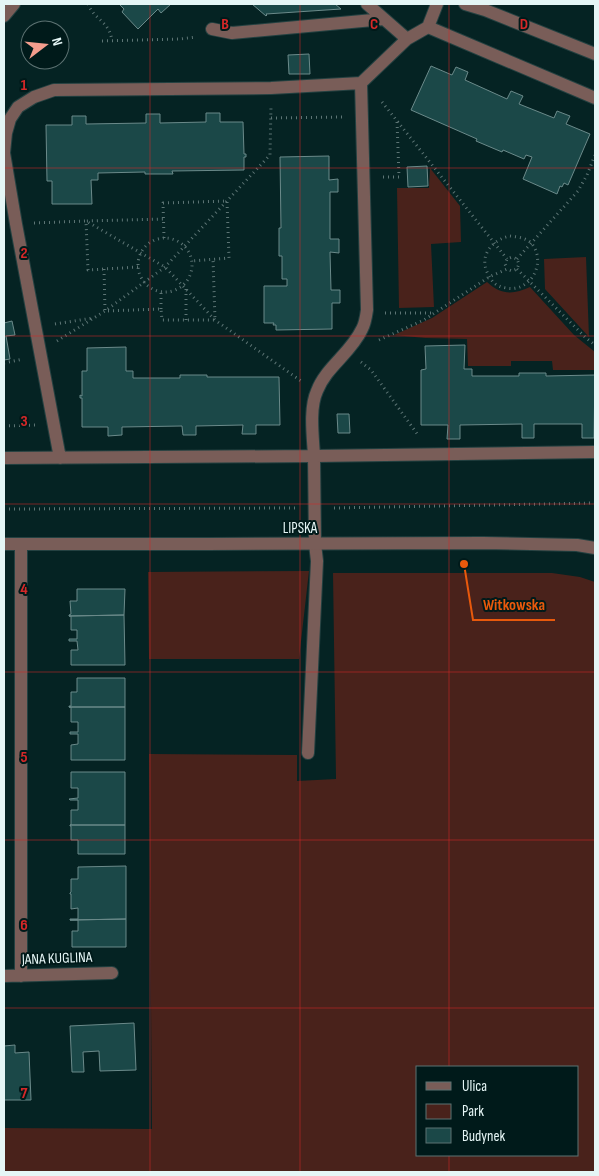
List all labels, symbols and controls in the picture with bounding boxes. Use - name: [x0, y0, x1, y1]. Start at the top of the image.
- text: B: [221, 15, 229, 34]
- text: C: [370, 15, 378, 34]
- text: D: [520, 15, 528, 34]
- north arrow: [20, 20, 70, 70]
- text: N: [48, 36, 66, 47]
- text: 1: [21, 76, 28, 95]
- text: 2: [20, 244, 28, 263]
- text: 3: [20, 412, 28, 431]
- street label: LIPSKA: [283, 519, 318, 538]
- text: 4: [20, 580, 28, 599]
- callout: Witkowska: [473, 589, 555, 620]
- text: Witkowska: [483, 596, 545, 615]
- text: 5: [20, 748, 28, 767]
- text: 6: [20, 916, 28, 935]
- street label: JANA KUGLINA: [21, 948, 93, 969]
- legend: [416, 1066, 579, 1156]
- text: Ulica: [462, 1077, 487, 1096]
- text: 7: [21, 1084, 28, 1103]
- text: Park: [462, 1102, 484, 1121]
- text: Budynek: [462, 1127, 505, 1146]

